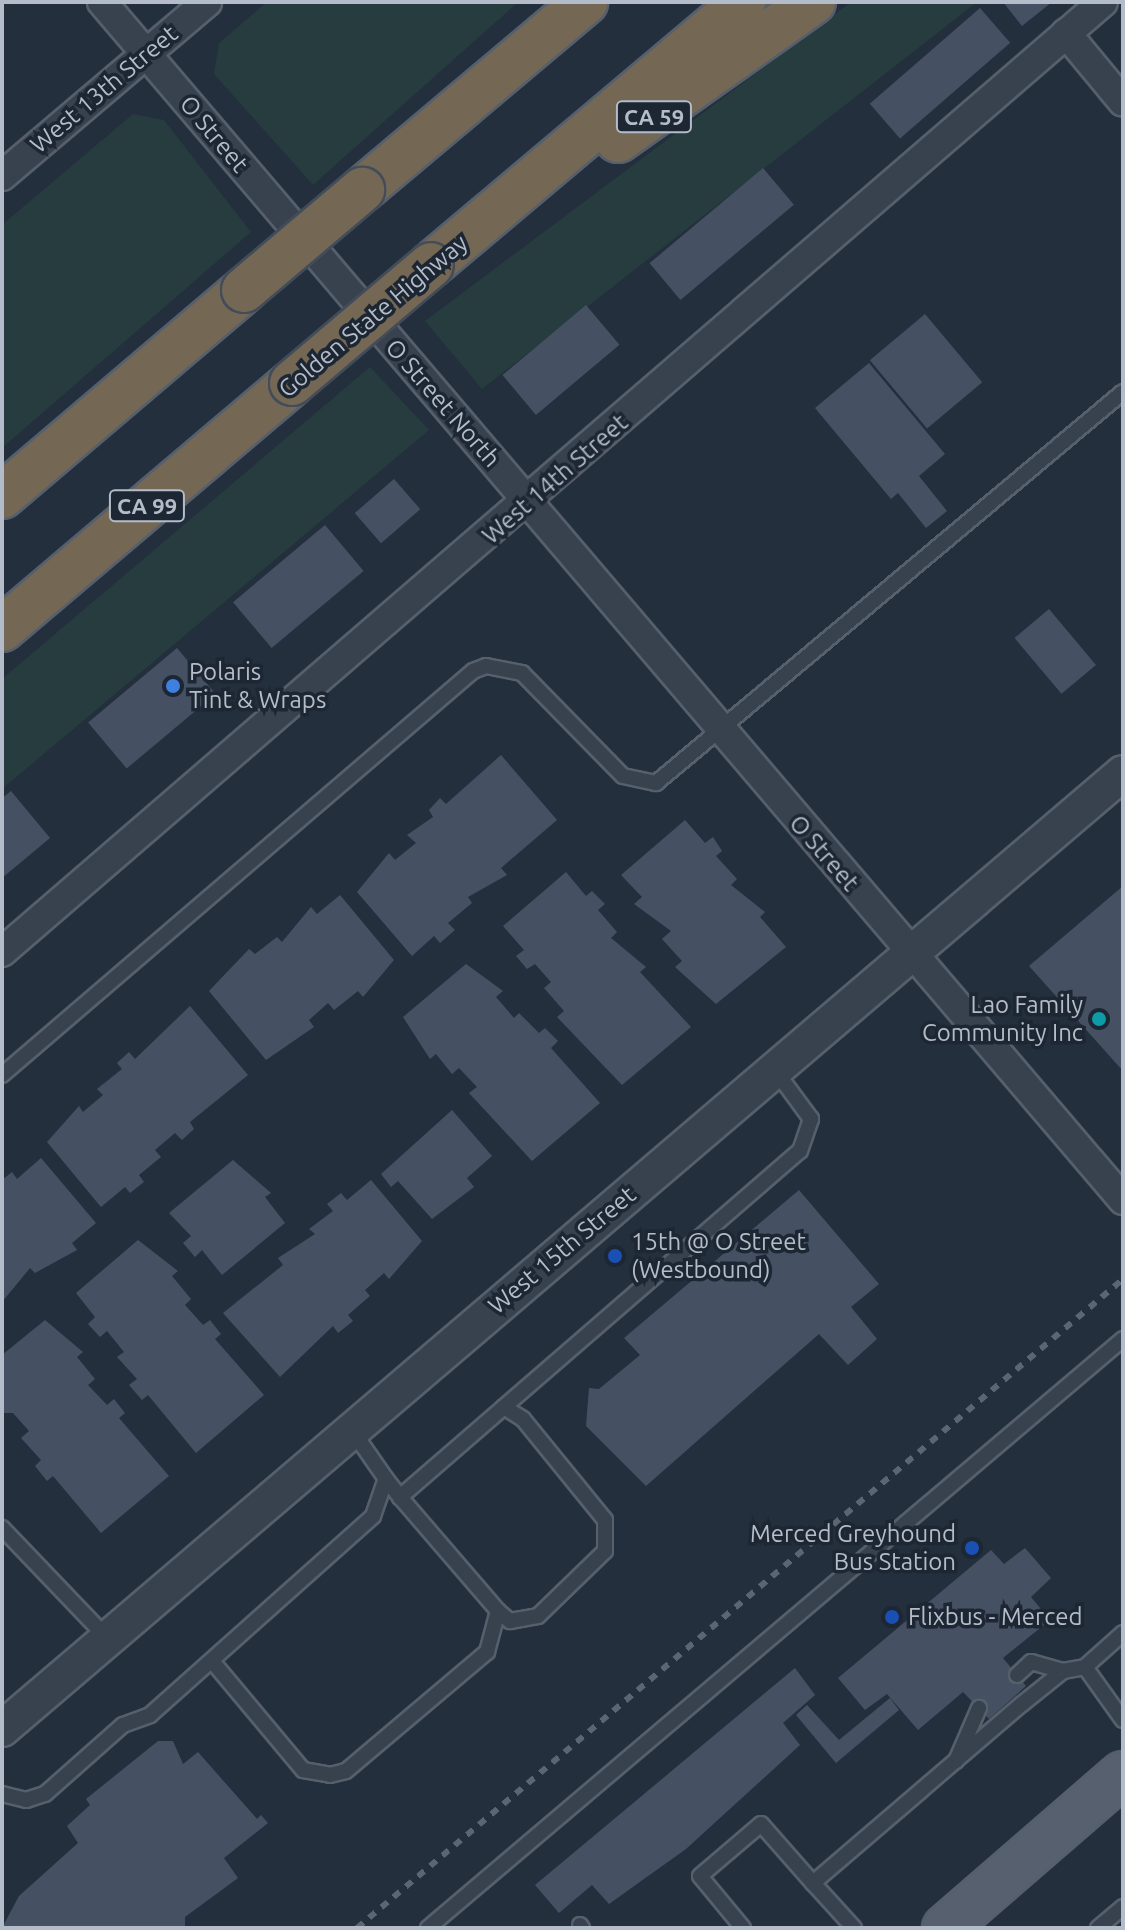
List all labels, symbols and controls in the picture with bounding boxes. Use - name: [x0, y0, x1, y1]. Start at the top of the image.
- street label: West 13th Street: [25, 19, 183, 159]
- street label: O Street: [174, 90, 254, 178]
- road number: CA 59: [614, 99, 694, 135]
- street label: Golden State Highway: [273, 229, 473, 403]
- street label: O Street North: [380, 333, 506, 473]
- street label: West 14th Street: [476, 408, 634, 550]
- road number: CA 99: [107, 488, 187, 524]
- place label: Polaris Tint & Wraps: [189, 658, 326, 714]
- marker: Polaris Tint & Wraps: [164, 677, 182, 695]
- street label: O Street: [783, 809, 865, 897]
- place label: Lao Family Community Inc: [922, 991, 1083, 1047]
- marker: Lao Family Community Inc: [1090, 1010, 1108, 1028]
- street label: West 15th Street: [483, 1180, 641, 1320]
- place label: 15th @ O Street (Westbound): [631, 1228, 806, 1284]
- marker: 15th @ O Street (Westbound): [606, 1247, 624, 1265]
- place label: Merced Greyhound Bus Station: [750, 1520, 956, 1576]
- marker: Merced Greyhound Bus Station: [963, 1539, 981, 1557]
- place label: Flixbus - Merced: [908, 1603, 1083, 1631]
- marker: Flixbus - Merced: [883, 1608, 901, 1626]

